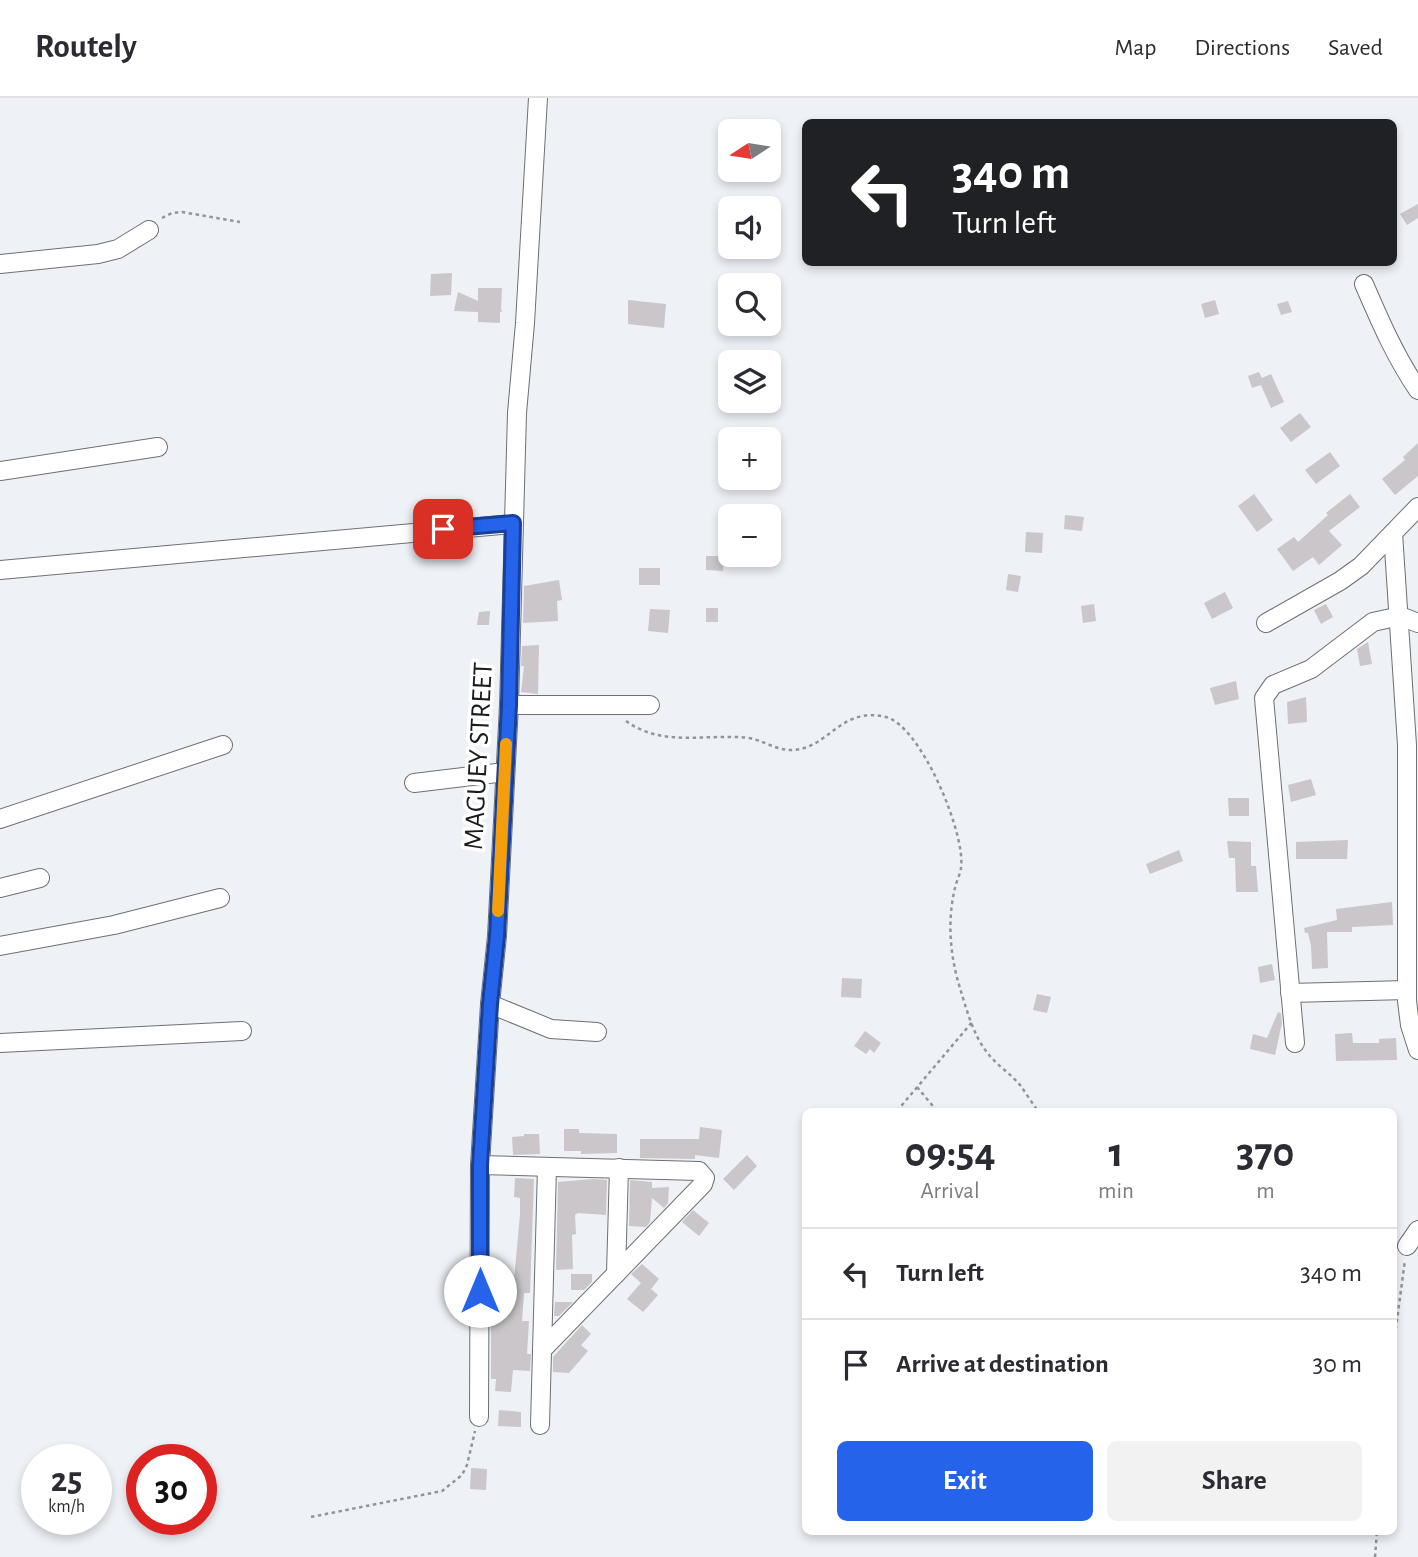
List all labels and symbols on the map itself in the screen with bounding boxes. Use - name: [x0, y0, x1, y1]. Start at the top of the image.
- north arrow: [718, 119, 780, 182]
- pin: [413, 499, 473, 559]
- street label: MAGUEY STREET: [460, 661, 498, 851]
- position arrow: [443, 1254, 517, 1328]
- speed limit sign: 30: [126, 1444, 217, 1535]

